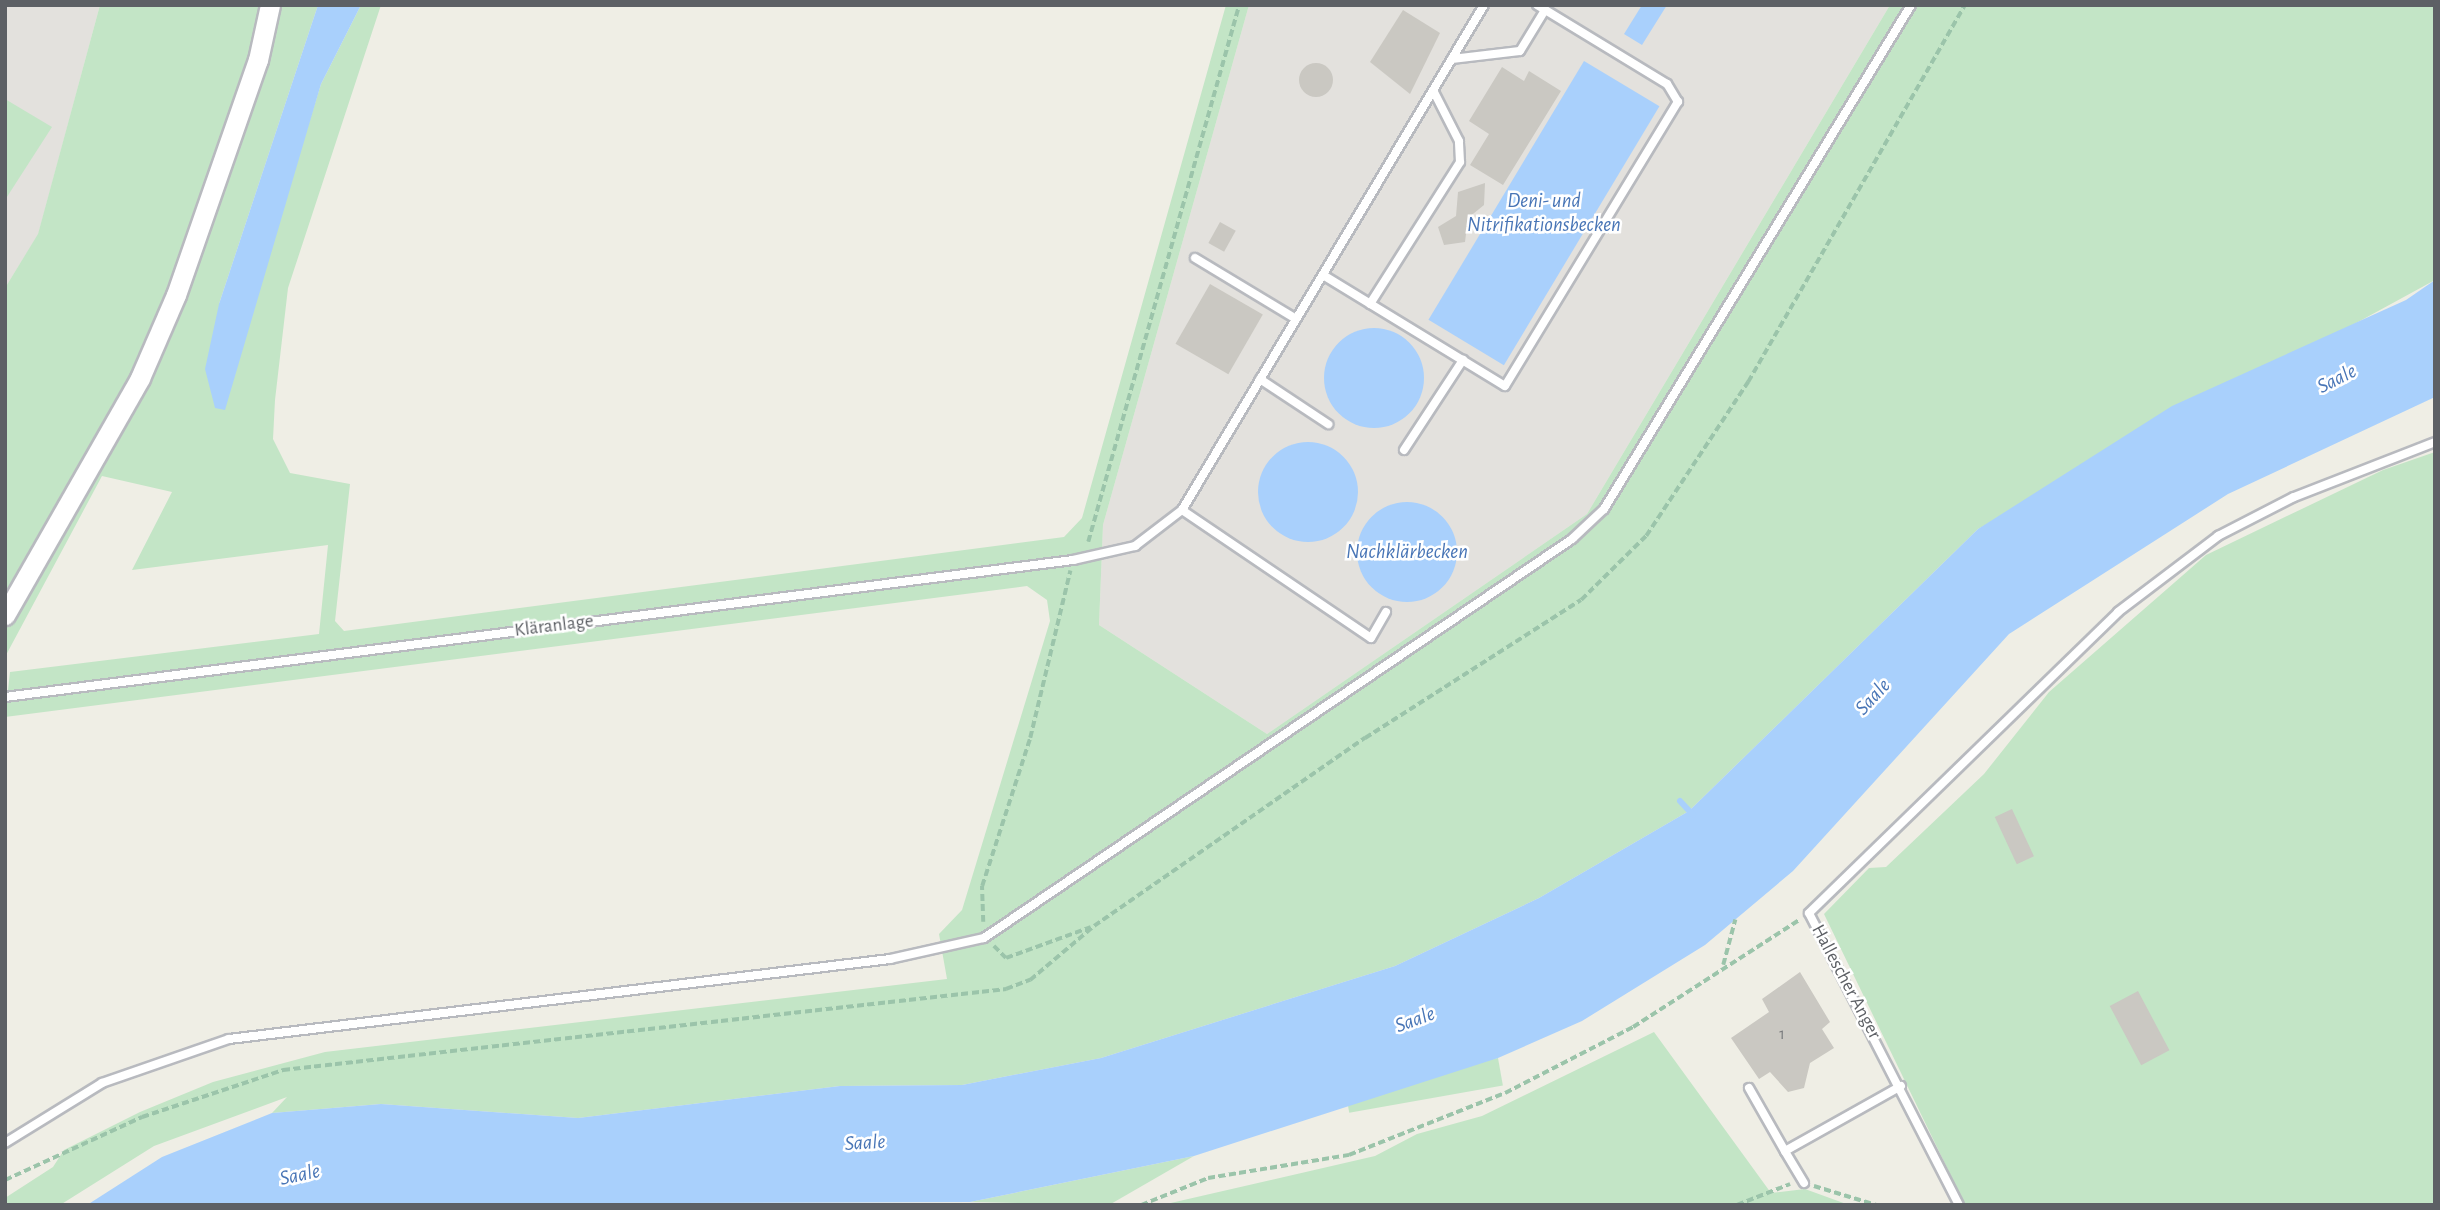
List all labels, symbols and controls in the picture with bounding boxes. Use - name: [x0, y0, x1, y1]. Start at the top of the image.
- water label: Deni- und Nitrifikationsbecken: [1467, 188, 1621, 238]
- water label: Saale: [2313, 359, 2361, 399]
- water label: Nachklärbecken: [1346, 539, 1468, 565]
- street label: Kläranlage: [513, 610, 595, 642]
- water label: Saale: [1850, 674, 1896, 720]
- street label: Hallescher Anger: [1806, 921, 1886, 1043]
- water label: Saale: [1392, 1001, 1438, 1039]
- house number: 1: [1779, 1024, 1785, 1044]
- water label: Saale: [844, 1129, 886, 1157]
- water label: Saale: [278, 1158, 322, 1192]

